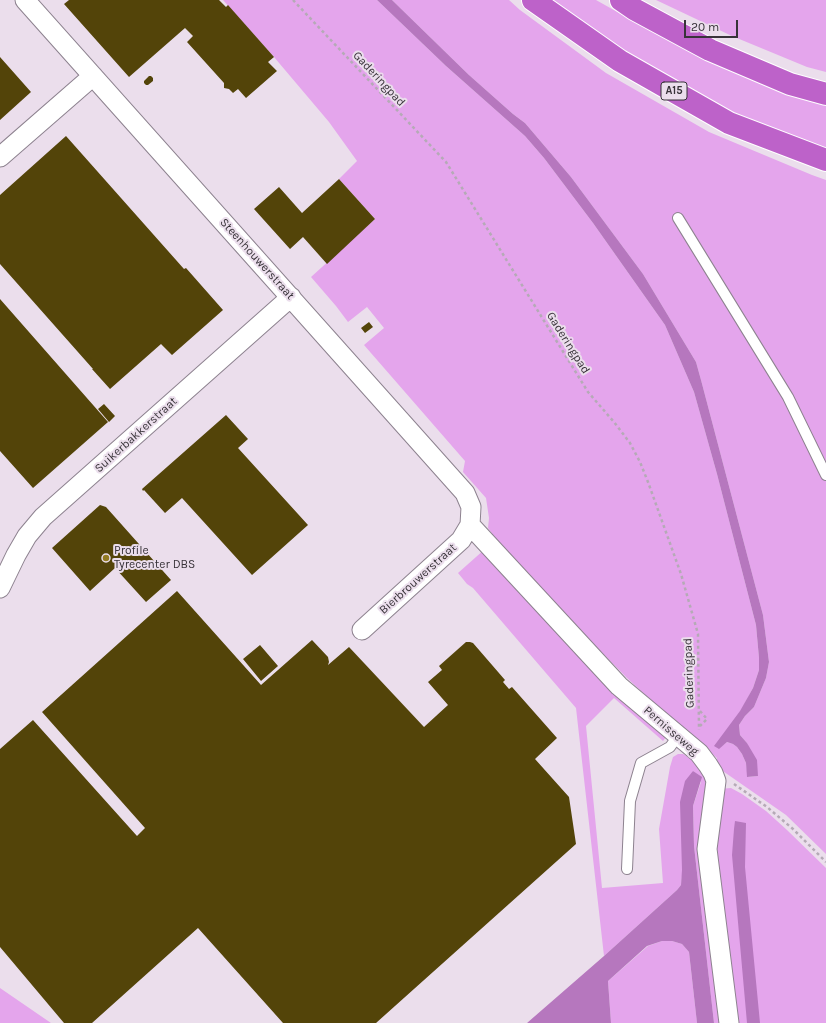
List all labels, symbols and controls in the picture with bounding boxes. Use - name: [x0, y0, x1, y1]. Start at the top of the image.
- scale bar: [686, 12, 740, 38]
- text: 20 m: [691, 20, 719, 34]
- street label: Gaderingpad: [350, 48, 408, 110]
- road number: A15: [661, 82, 687, 100]
- street label: Steenhouwerstraat: [217, 215, 297, 303]
- street label: Gaderingpad: [543, 309, 593, 377]
- street label: Suikerbakkerstraat: [92, 394, 180, 476]
- street label: Bierbrouwerstraat: [376, 541, 460, 617]
- place label: Profile Tyrecenter DBS: [114, 544, 195, 572]
- marker: Profile Tyrecenter DBS: [101, 553, 111, 563]
- street label: Gaderingpad: [681, 638, 697, 708]
- street label: Pernisseweg: [640, 703, 702, 759]

